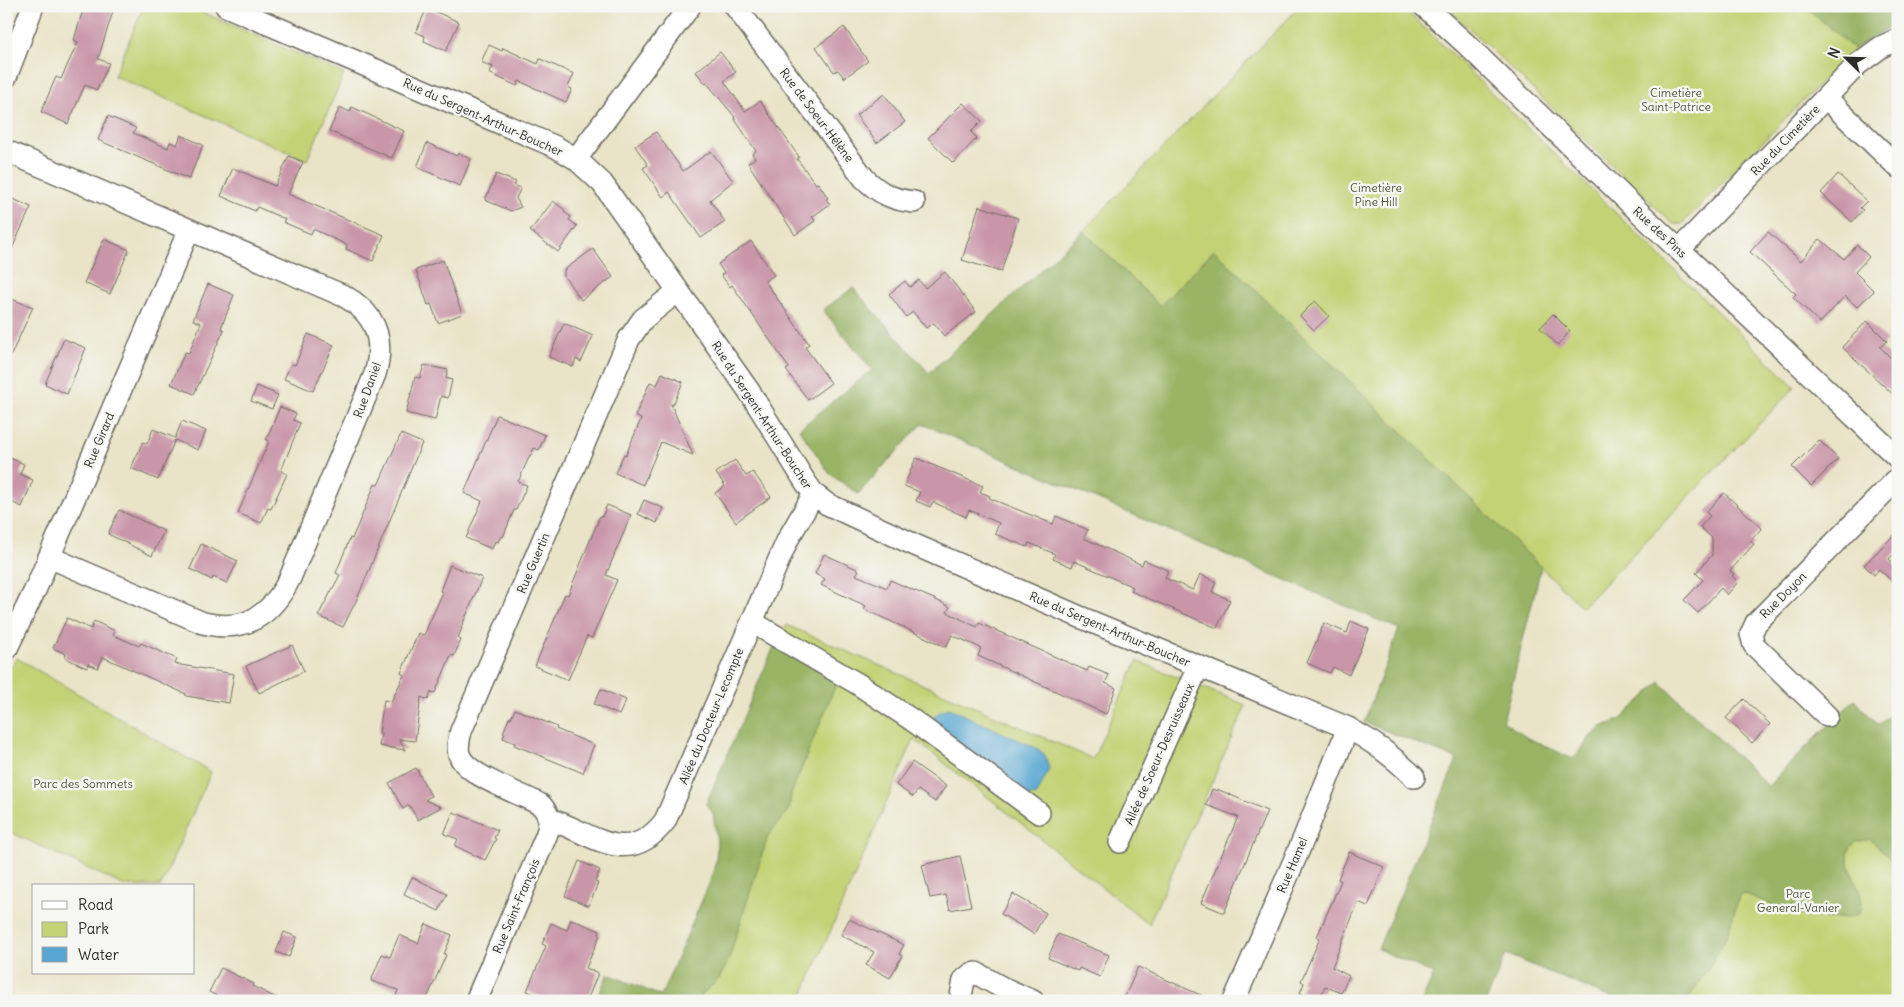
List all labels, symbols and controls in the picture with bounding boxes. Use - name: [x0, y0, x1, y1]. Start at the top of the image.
- north arrow: [1822, 32, 1872, 82]
- text: N: [1824, 45, 1844, 61]
- street label: Rue de Soeur-Hélène: [777, 65, 857, 165]
- street label: Rue du Sergent-Arthur-Boucher: [401, 75, 565, 159]
- park label: Cimetière Saint-Patrice: [1641, 85, 1711, 114]
- street label: Rue du Cimetière: [1747, 102, 1823, 178]
- park label: Cimetière Pine Hill: [1350, 180, 1402, 209]
- street label: Rue des Pins: [1630, 203, 1690, 261]
- street label: Rue du Sergent-Arthur-Boucher: [709, 338, 816, 492]
- street label: Rue Daniel: [350, 360, 384, 420]
- street label: Rue Girard: [81, 410, 117, 470]
- street label: Rue Guertin: [513, 530, 553, 596]
- street label: Rue Doyon: [1757, 569, 1809, 621]
- street label: Rue du Sergent-Arthur-Boucher: [1027, 588, 1193, 670]
- street label: Allée du Docteur-Lecompte: [675, 645, 747, 787]
- street label: Allée de Soeur-Desruisseaux: [1121, 681, 1197, 827]
- park label: Parc des Sommets: [33, 776, 133, 791]
- street label: Rue Hamel: [1274, 835, 1310, 895]
- street label: Rue Saint-François: [489, 856, 543, 956]
- legend: [32, 884, 195, 974]
- park label: Parc General-Vanier: [1757, 886, 1839, 915]
- text: Road: [78, 895, 113, 914]
- text: Park: [78, 919, 109, 938]
- text: Water: [78, 945, 119, 964]

